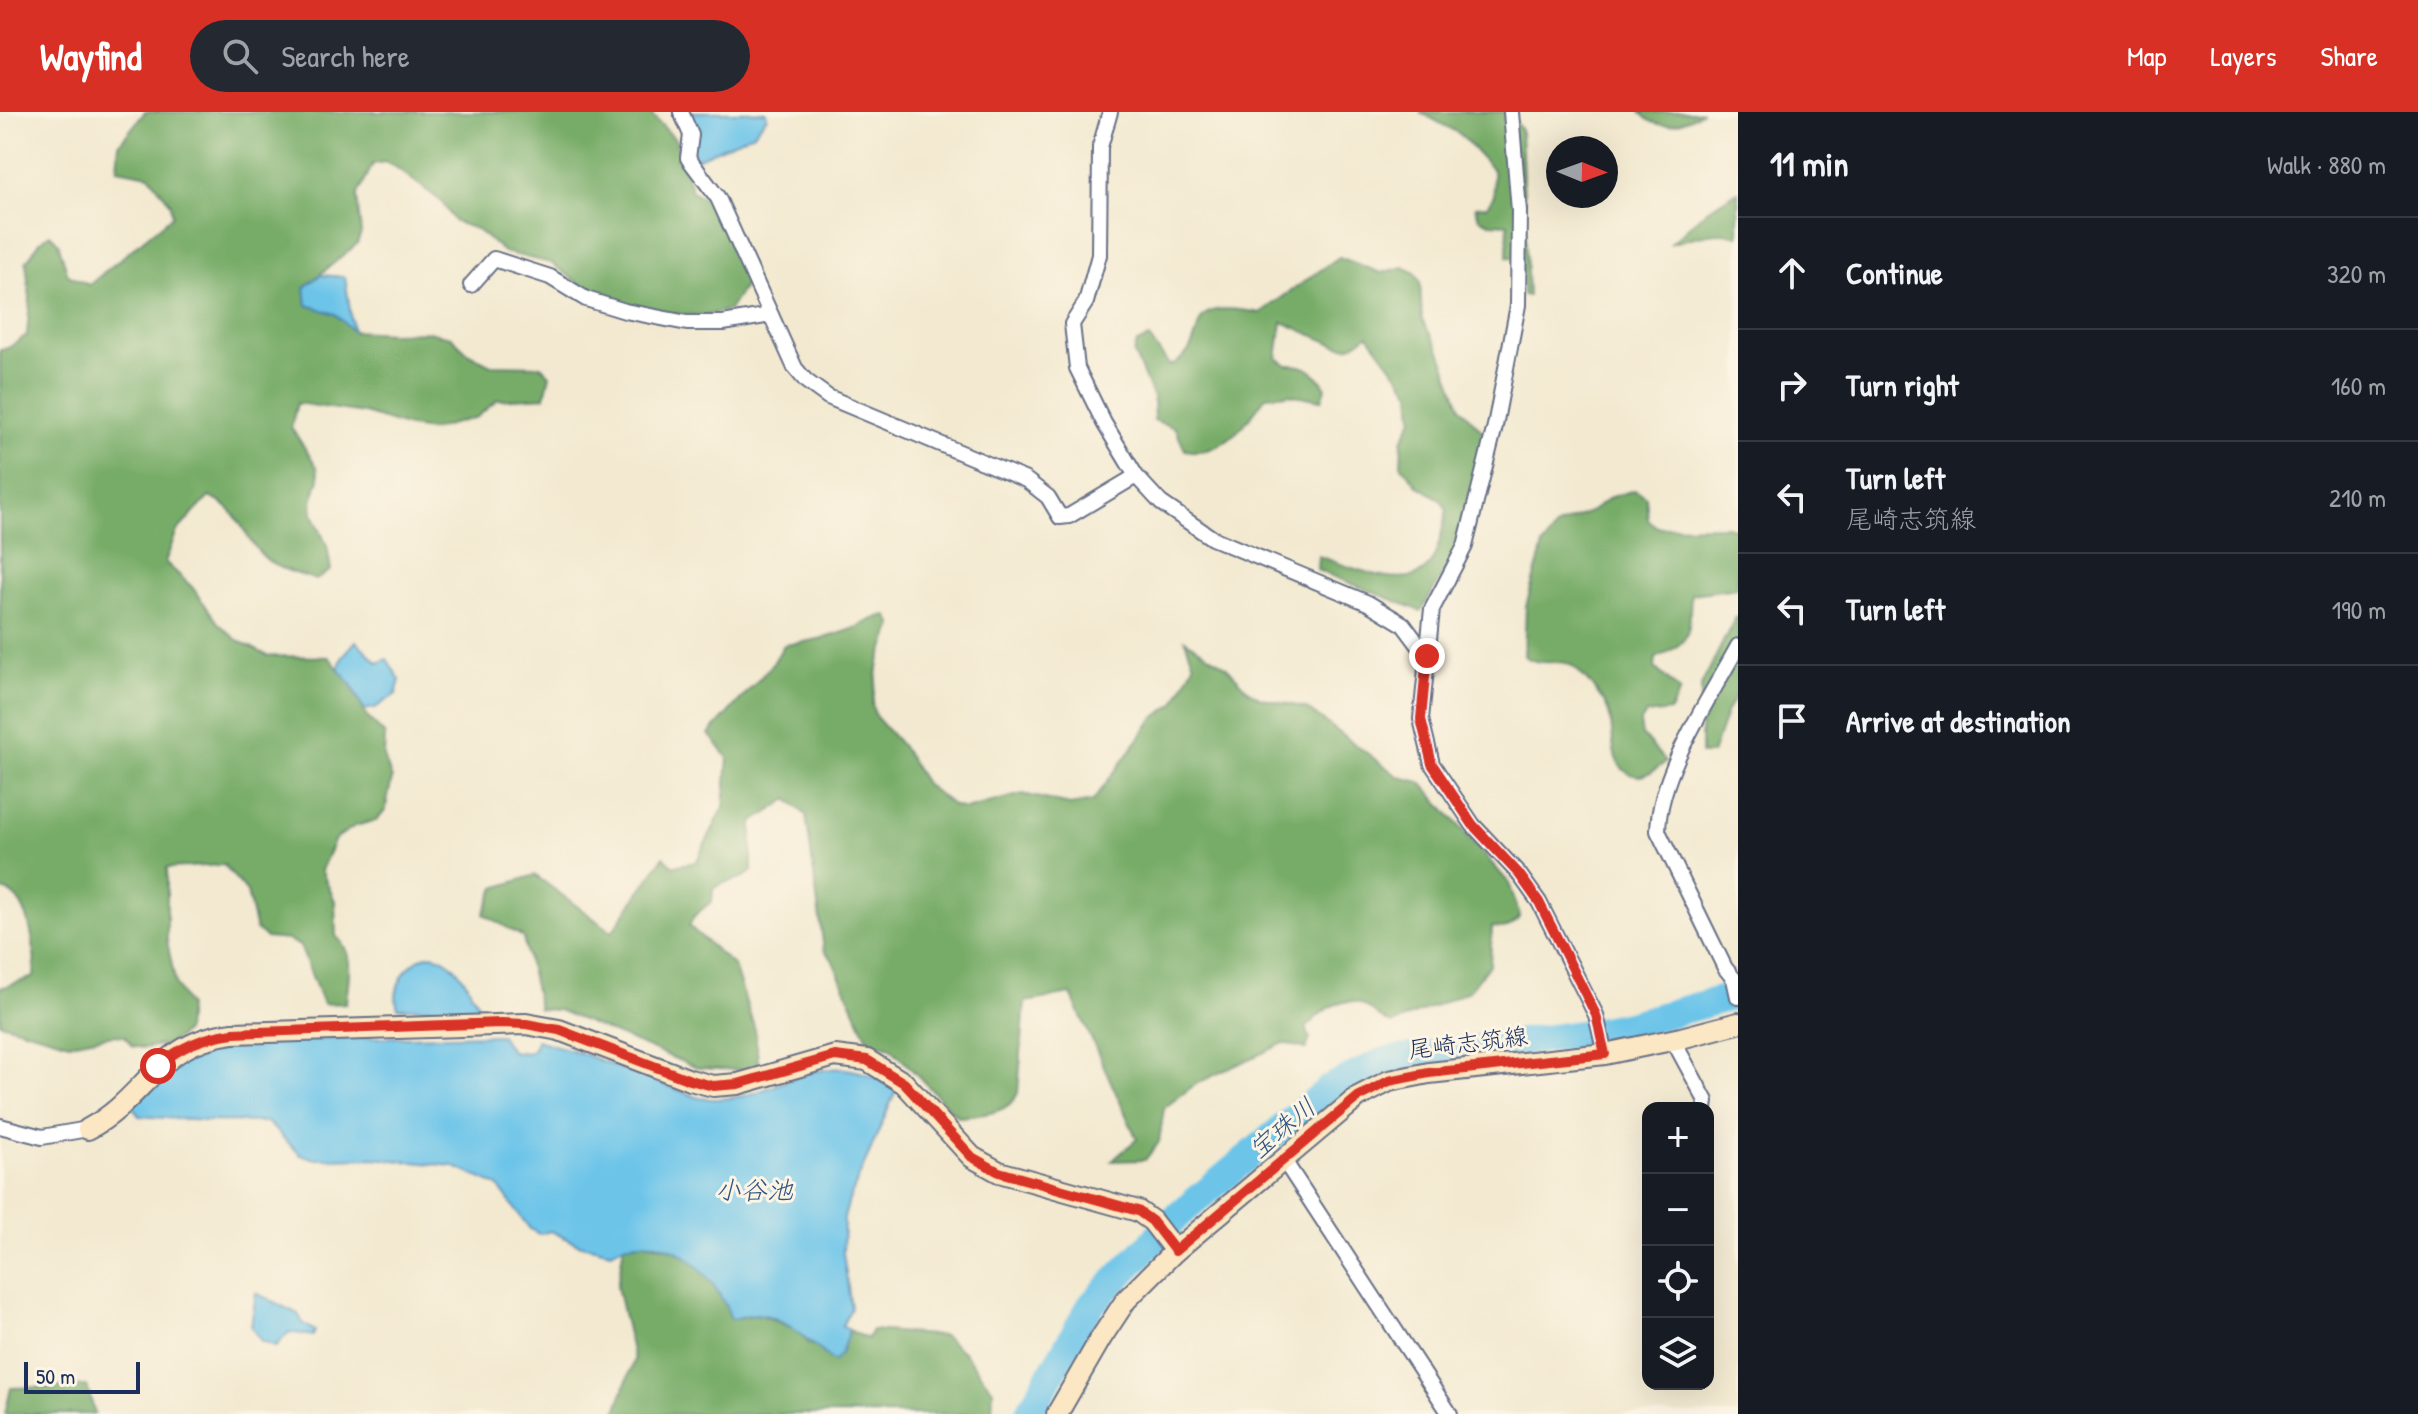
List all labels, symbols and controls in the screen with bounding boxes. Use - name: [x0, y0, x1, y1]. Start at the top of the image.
- search box: [190, 20, 750, 92]
- text: Wayfind: [40, 30, 142, 82]
- icon: search: [218, 34, 262, 78]
- text: Search here: [282, 36, 410, 76]
- text: Map: [2127, 37, 2167, 75]
- text: Layers: [2211, 37, 2276, 75]
- text: Share: [2320, 37, 2378, 75]
- north arrow: [1546, 136, 1618, 208]
- text: 11 min: [1770, 141, 1849, 187]
- text: Walk · 880 m: [2267, 147, 2386, 182]
- icon: ahead: [1770, 251, 1814, 295]
- text: Continue: [1846, 253, 1943, 293]
- text: 320 m: [2327, 256, 2386, 291]
- icon: right: [1770, 363, 1814, 407]
- text: Turn right: [1846, 365, 1959, 405]
- text: 160 m: [2331, 368, 2386, 403]
- text: Turn left: [1846, 458, 1945, 498]
- icon: left: [1770, 475, 1814, 519]
- text: 210 m: [2329, 480, 2386, 515]
- text: 尾崎志筑線: [1846, 501, 1976, 536]
- icon: left: [1770, 587, 1814, 631]
- text: Turn left: [1846, 589, 1945, 629]
- text: 190 m: [2332, 592, 2386, 627]
- route end: [1409, 638, 1445, 674]
- icon: arrive: [1770, 699, 1814, 743]
- text: Arrive at destination: [1846, 701, 2071, 741]
- street label: 尾崎志筑線: [1406, 1019, 1529, 1065]
- route start: [140, 1048, 176, 1084]
- water label: 宝珠川: [1241, 1089, 1323, 1166]
- map controls: [1642, 1102, 1714, 1390]
- button: +: [1642, 1102, 1714, 1174]
- water label: 小谷池: [715, 1172, 794, 1207]
- button: −: [1642, 1174, 1714, 1246]
- button: locate: [1642, 1246, 1714, 1318]
- button: layers: [1642, 1318, 1714, 1390]
- scale bar: [24, 1358, 140, 1394]
- text: 50 m: [36, 1361, 75, 1391]

